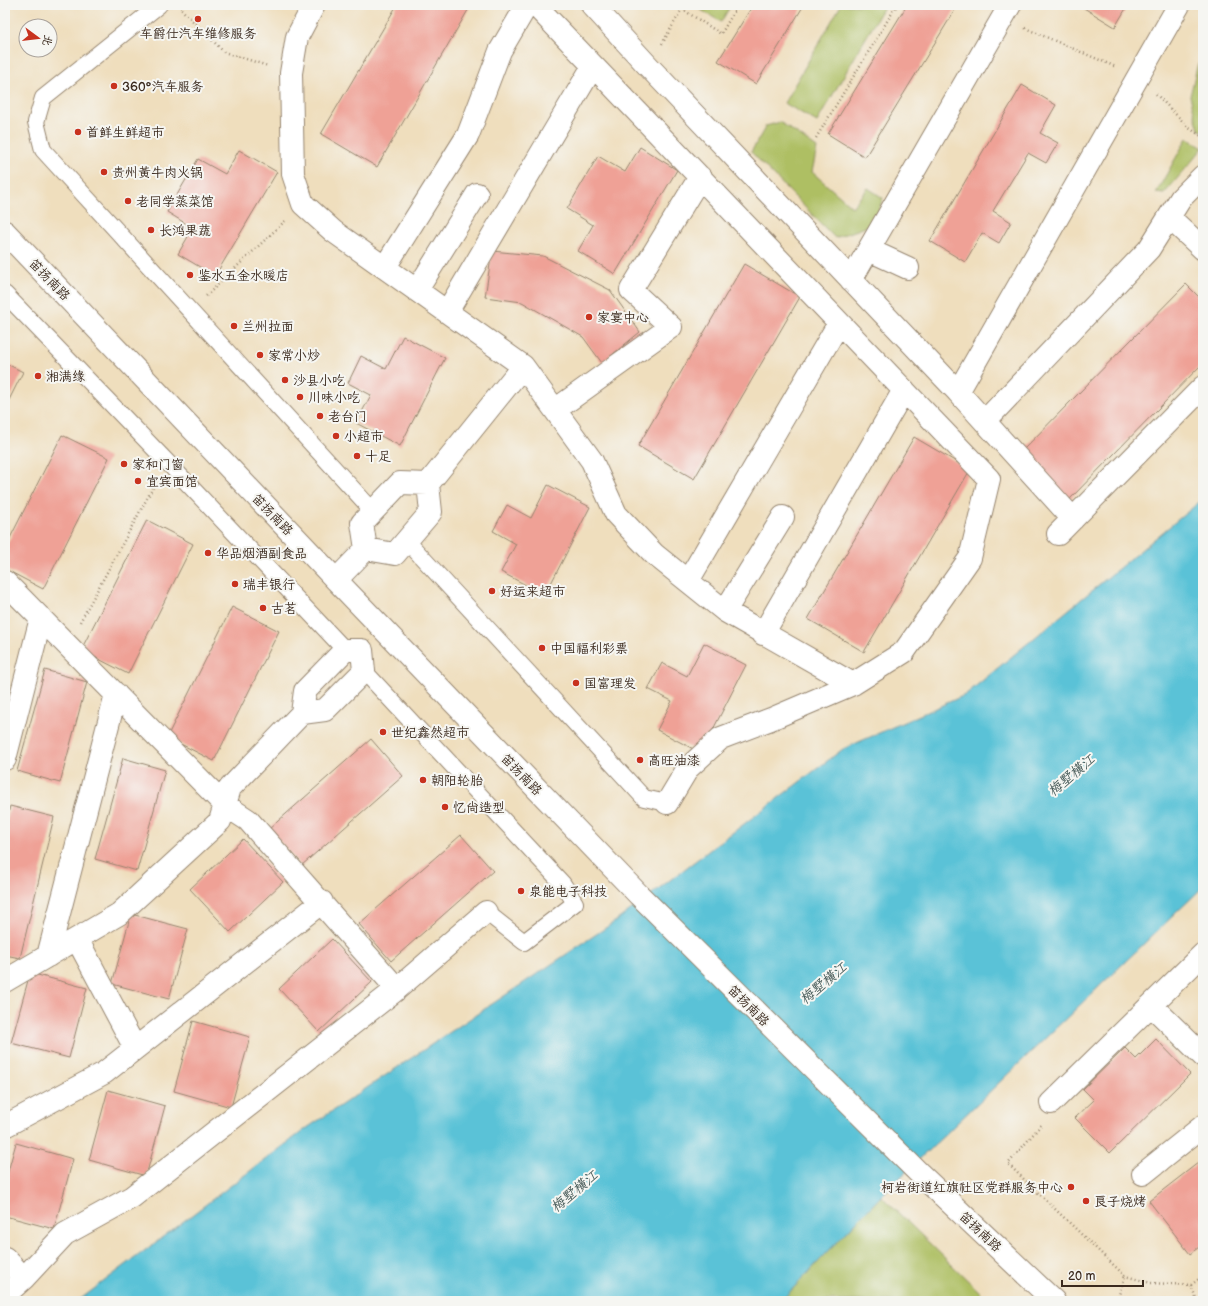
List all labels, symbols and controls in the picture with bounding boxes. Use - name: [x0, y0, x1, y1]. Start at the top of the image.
- marker: 车爵仕汽车维修服务: [193, 14, 203, 24]
- north arrow: [18, 18, 58, 58]
- place label: 车爵仕汽车维修服务: [139, 26, 257, 42]
- text: 北: [39, 33, 55, 47]
- place label: 360°汽车服务: [122, 79, 204, 95]
- marker: 360°汽车服务: [109, 81, 119, 91]
- place label: 首鲜生鲜超市: [86, 125, 164, 141]
- marker: 首鲜生鲜超市: [73, 127, 83, 137]
- place label: 贵州黄牛肉火锅: [112, 165, 203, 181]
- marker: 贵州黄牛肉火锅: [99, 167, 109, 177]
- place label: 老同学蒸菜馆: [136, 194, 214, 210]
- marker: 老同学蒸菜馆: [123, 196, 133, 206]
- place label: 长鸿果蔬: [159, 223, 211, 239]
- marker: 长鸿果蔬: [146, 225, 156, 235]
- street label: 笛扬南路: [25, 255, 73, 304]
- place label: 鉴水五金水暖店: [198, 268, 289, 284]
- marker: 鉴水五金水暖店: [185, 270, 195, 280]
- place label: 家宴中心: [597, 310, 649, 326]
- marker: 家宴中心: [584, 312, 594, 322]
- place label: 兰州拉面: [242, 319, 294, 335]
- marker: 兰州拉面: [229, 321, 239, 331]
- place label: 家常小炒: [268, 348, 320, 364]
- marker: 家常小炒: [255, 350, 265, 360]
- place label: 湘满缘: [46, 369, 85, 385]
- marker: 湘满缘: [33, 371, 43, 381]
- place label: 沙县小吃: [293, 373, 345, 389]
- marker: 沙县小吃: [280, 375, 290, 385]
- place label: 川味小吃: [308, 390, 360, 406]
- marker: 川味小吃: [295, 392, 305, 402]
- place label: 老台门: [328, 409, 367, 425]
- marker: 老台门: [315, 411, 325, 421]
- place label: 小超市: [344, 429, 383, 445]
- marker: 小超市: [331, 431, 341, 441]
- place label: 十足: [365, 449, 391, 465]
- marker: 十足: [352, 451, 362, 461]
- place label: 家和门窗: [132, 457, 184, 473]
- marker: 家和门窗: [119, 459, 129, 469]
- place label: 宜宾面馆: [146, 474, 198, 490]
- marker: 宜宾面馆: [133, 476, 143, 486]
- street label: 笛扬南路: [248, 490, 296, 539]
- place label: 华品烟酒副食品: [216, 546, 307, 562]
- marker: 华品烟酒副食品: [203, 548, 213, 558]
- place label: 瑞丰银行: [243, 577, 295, 593]
- marker: 瑞丰银行: [230, 579, 240, 589]
- place label: 好运来超市: [500, 584, 565, 600]
- marker: 好运来超市: [487, 586, 497, 596]
- place label: 古茗: [271, 601, 297, 617]
- marker: 古茗: [258, 603, 268, 613]
- place label: 中国福利彩票: [550, 641, 628, 657]
- marker: 中国福利彩票: [537, 643, 547, 653]
- place label: 国富理发: [584, 676, 636, 692]
- marker: 国富理发: [571, 678, 581, 688]
- place label: 世纪鑫然超市: [391, 725, 469, 741]
- marker: 世纪鑫然超市: [378, 727, 388, 737]
- street label: 笛扬南路: [497, 750, 545, 799]
- water label: 梅墅横江: [1044, 750, 1099, 800]
- place label: 高旺油漆: [648, 753, 700, 769]
- marker: 高旺油漆: [635, 755, 645, 765]
- place label: 朝阳轮胎: [431, 773, 483, 789]
- marker: 朝阳轮胎: [418, 775, 428, 785]
- place label: 忆尚造型: [453, 800, 505, 816]
- marker: 忆尚造型: [440, 802, 450, 812]
- place label: 泉能电子科技: [529, 884, 607, 900]
- marker: 泉能电子科技: [516, 886, 526, 896]
- water label: 梅墅横江: [796, 958, 851, 1008]
- street label: 笛扬南路: [724, 982, 772, 1030]
- water label: 梅墅横江: [547, 1166, 602, 1216]
- place label: 柯岩街道红旗社区党群服务中心: [881, 1180, 1063, 1196]
- marker: 柯岩街道红旗社区党群服务中心: [1066, 1182, 1076, 1192]
- place label: 良子烧烤: [1094, 1194, 1146, 1210]
- marker: 良子烧烤: [1081, 1196, 1091, 1206]
- street label: 笛扬南路: [956, 1208, 1005, 1255]
- scale bar: [1062, 1262, 1143, 1288]
- text: 20 m: [1068, 1269, 1095, 1284]

